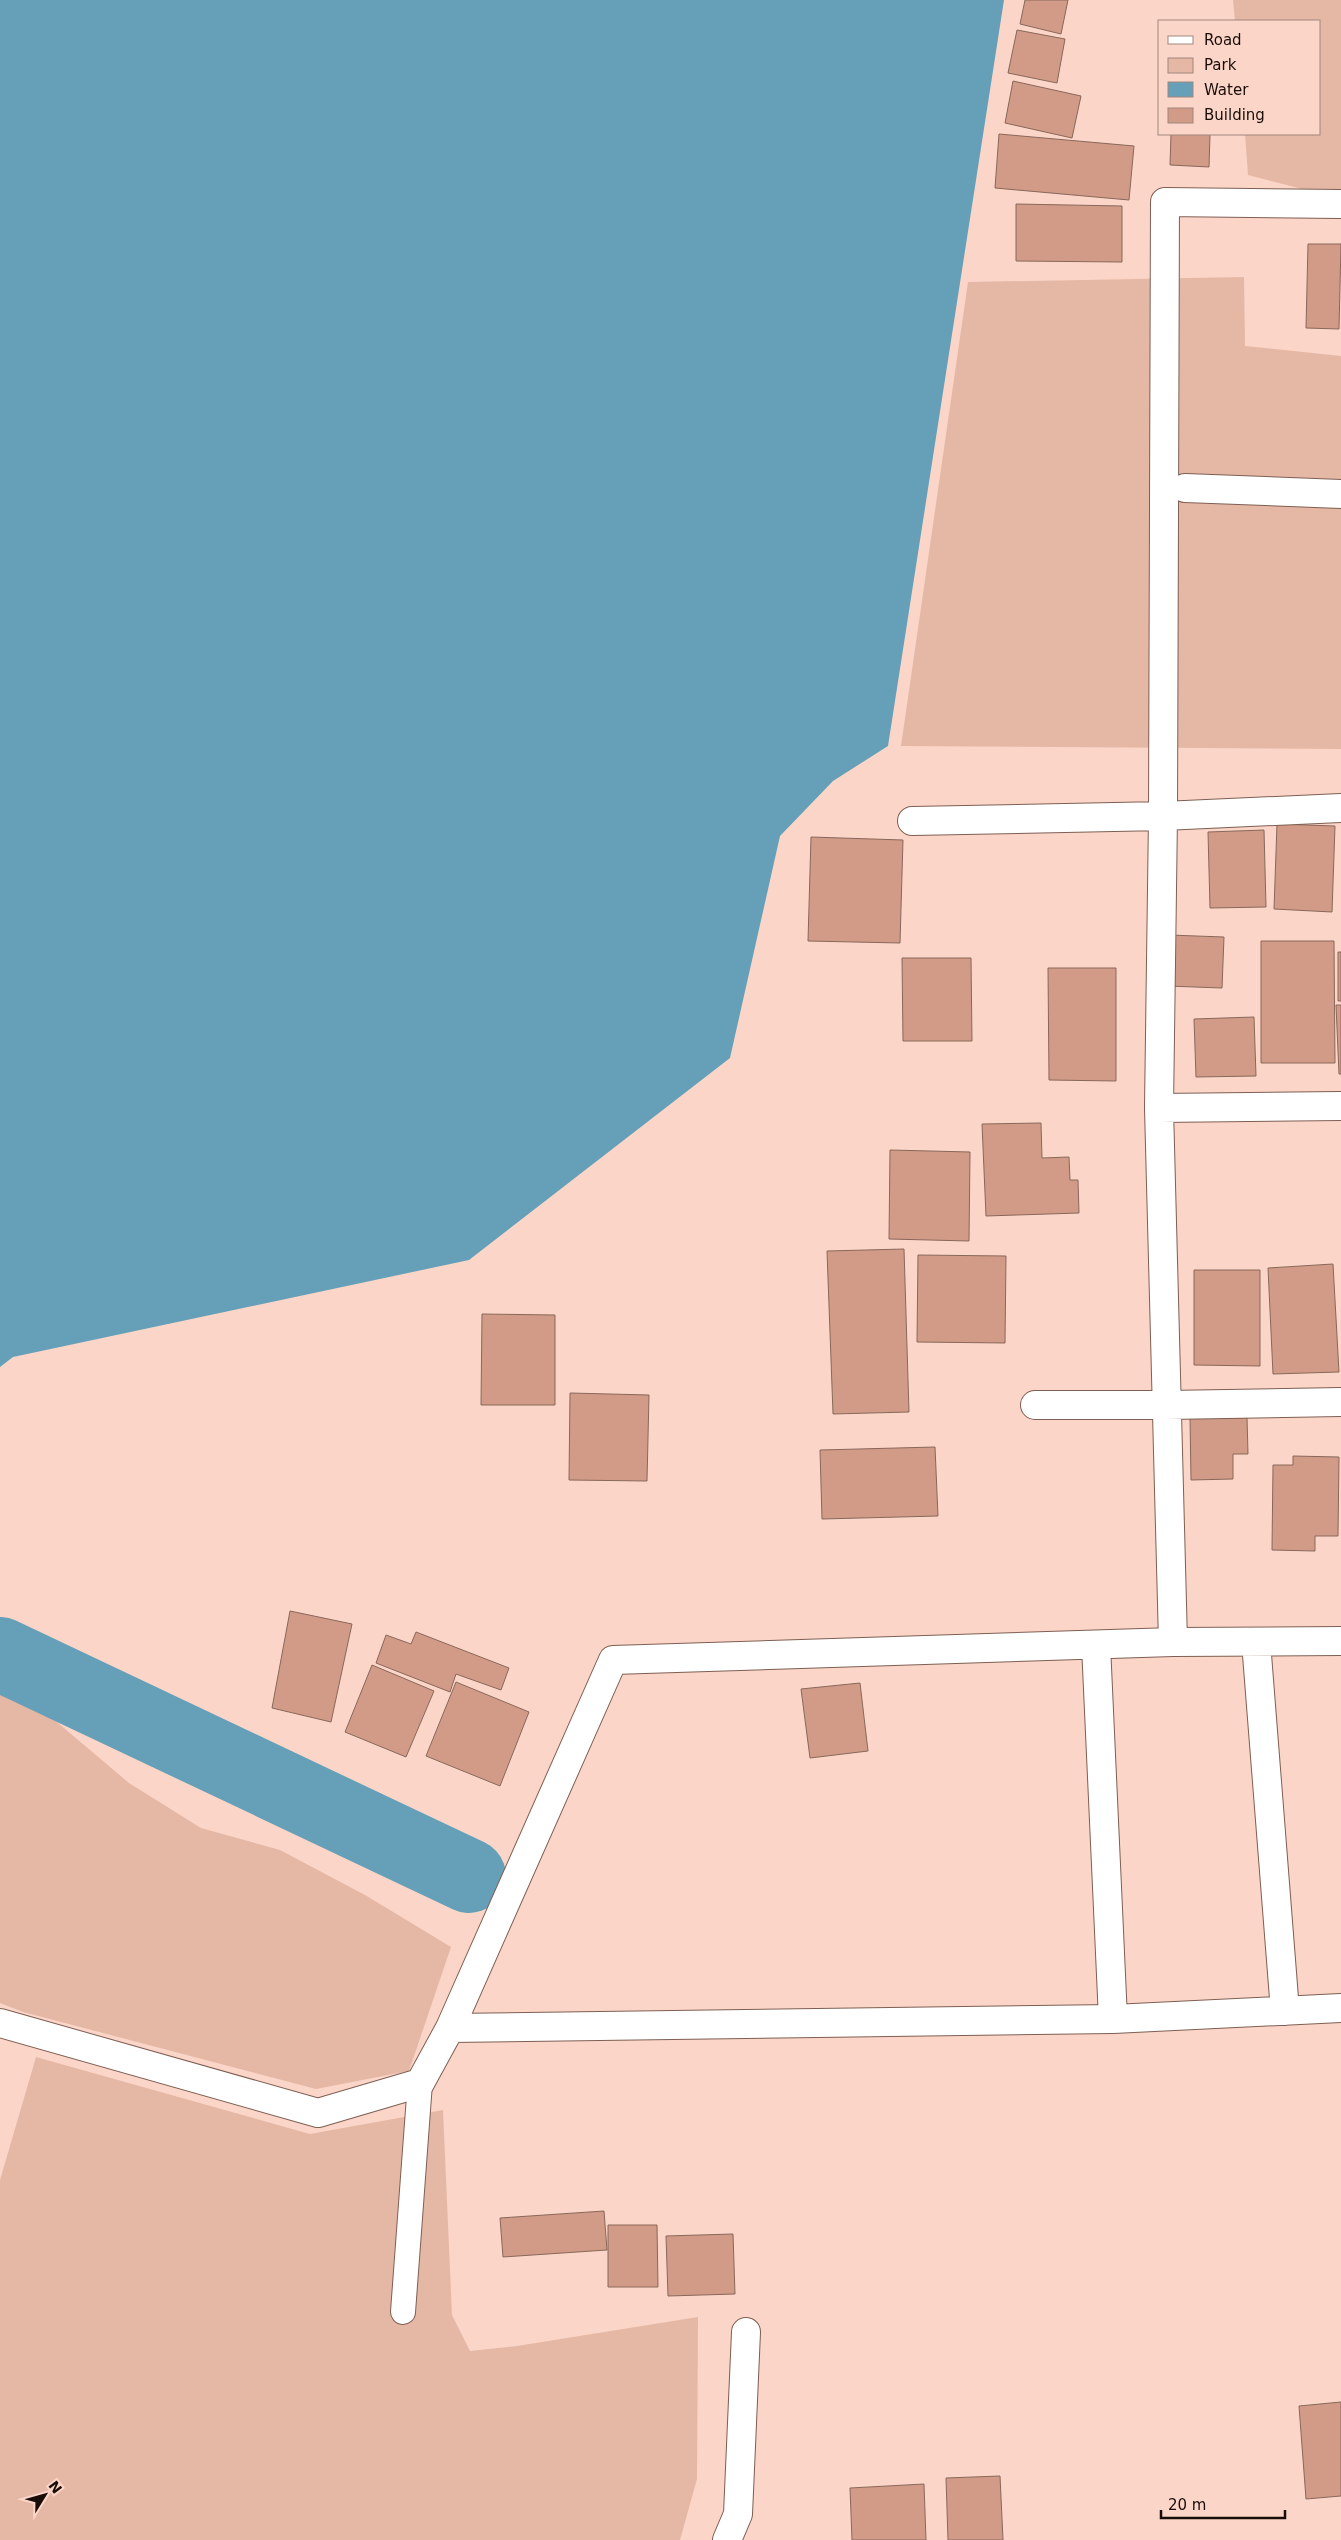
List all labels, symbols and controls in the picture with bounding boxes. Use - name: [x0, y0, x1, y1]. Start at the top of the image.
- legend: [1158, 20, 1321, 135]
- text: Road: [1204, 31, 1242, 49]
- text: Park: [1204, 56, 1237, 74]
- text: Water: [1204, 81, 1249, 99]
- text: Building: [1204, 106, 1265, 124]
- north arrow: [20, 2470, 70, 2520]
- text: N: [45, 2478, 65, 2497]
- scale bar: [1161, 2488, 1285, 2520]
- text: 20 m: [1168, 2496, 1206, 2514]

